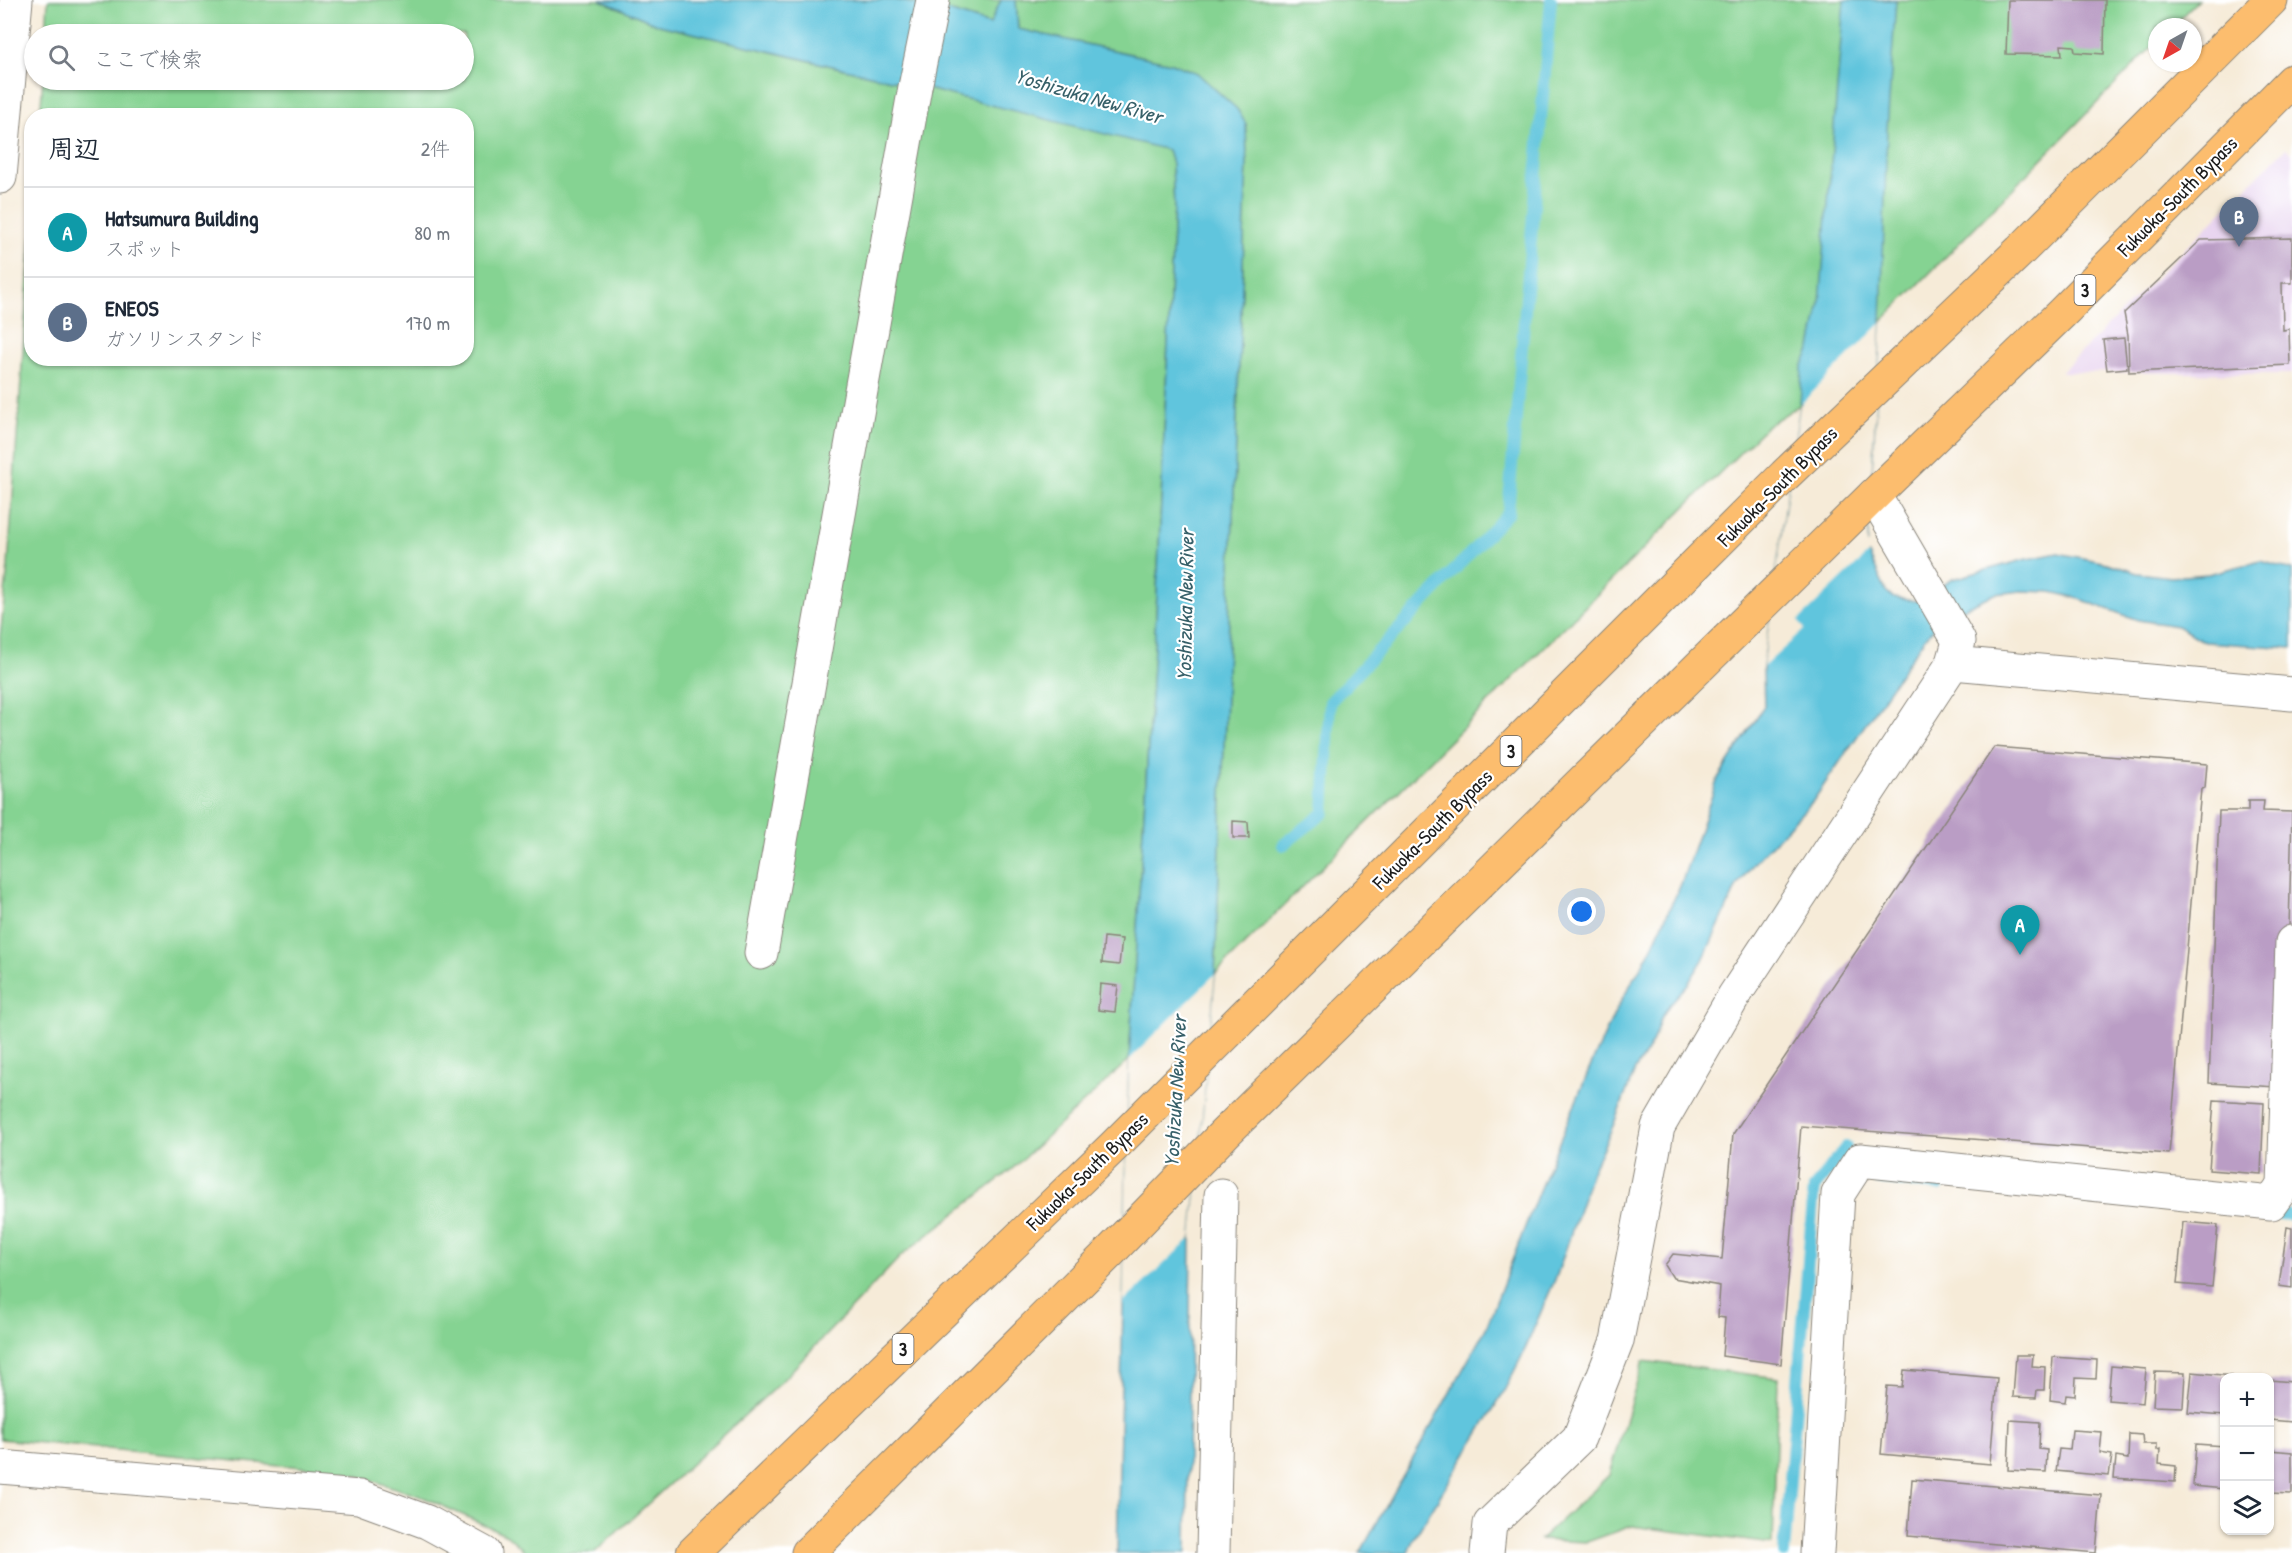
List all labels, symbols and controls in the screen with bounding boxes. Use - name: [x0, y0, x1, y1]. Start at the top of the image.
- north arrow: [2148, 18, 2202, 72]
- search box: [24, 24, 474, 90]
- icon: search: [45, 41, 78, 74]
- text: ここで検索: [93, 44, 203, 74]
- water label: Yoshizuka New River: [1012, 61, 1169, 132]
- text: 周辺: [48, 131, 100, 166]
- street label: Fukuoka-South Bypass: [2112, 131, 2242, 261]
- text: 2件: [421, 135, 450, 162]
- pin: B: [2220, 198, 2258, 247]
- text: Hatsumura Building: [105, 203, 259, 233]
- text: A: [63, 219, 72, 246]
- text: 80 m: [414, 219, 450, 246]
- text: スポット: [105, 235, 185, 262]
- road number: 3: [2074, 275, 2096, 305]
- text: ENEOS: [105, 293, 158, 323]
- text: B: [62, 309, 73, 336]
- text: 170 m: [406, 309, 450, 336]
- text: ガソリンスタンド: [105, 325, 265, 352]
- street label: Fukuoka-South Bypass: [1710, 420, 1843, 553]
- water label: Yoshizuka New River: [1169, 526, 1201, 681]
- road number: 3: [1500, 736, 1522, 766]
- street label: Fukuoka-South Bypass: [1365, 763, 1498, 896]
- your location: [1567, 897, 1596, 926]
- pin: A: [2000, 906, 2040, 955]
- water label: Yoshizuka New River: [1157, 1012, 1194, 1167]
- street label: Fukuoka-South Bypass: [1019, 1106, 1154, 1237]
- road number: 3: [892, 1334, 914, 1364]
- map controls: [2220, 1373, 2274, 1535]
- button: +: [2220, 1373, 2274, 1427]
- button: −: [2220, 1427, 2274, 1481]
- button: layers: [2220, 1481, 2274, 1535]

